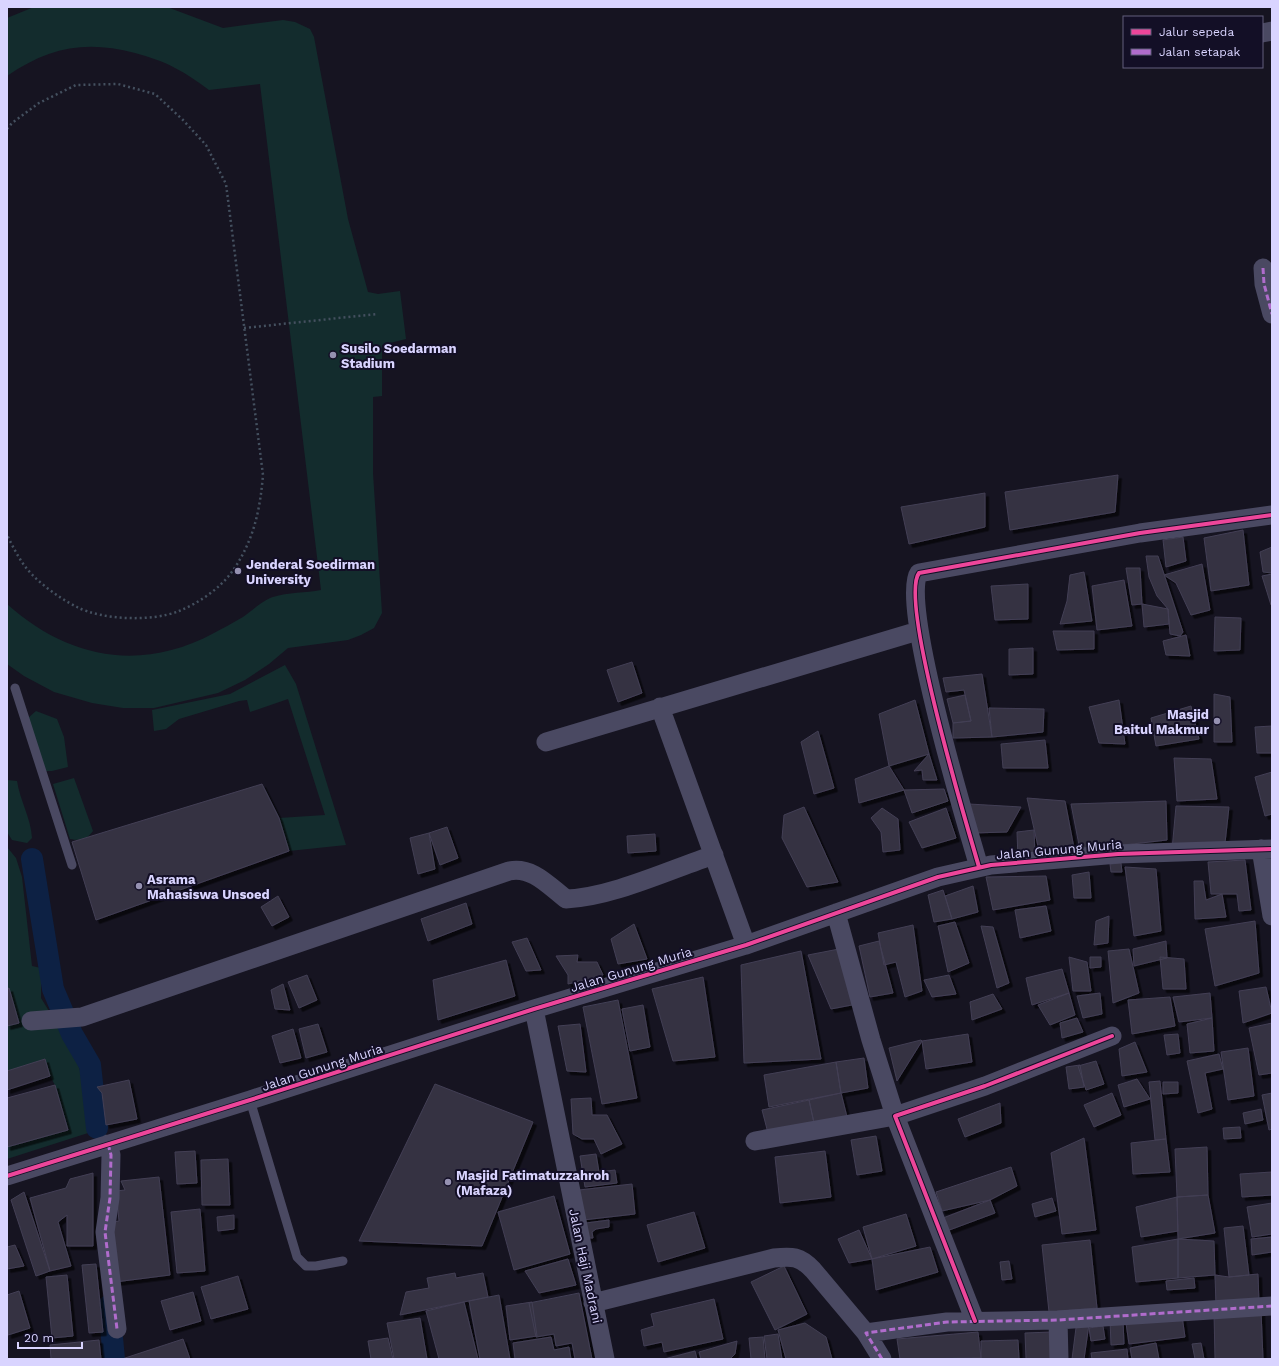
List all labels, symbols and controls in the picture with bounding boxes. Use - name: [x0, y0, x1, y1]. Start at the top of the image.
- legend: [1123, 16, 1263, 68]
- text: Jalur sepeda: [1159, 25, 1234, 39]
- text: Jalan setapak: [1159, 45, 1241, 59]
- place label: Susilo Soedarman Stadium: [341, 341, 457, 371]
- marker: Susilo Soedarman Stadium: [328, 350, 338, 360]
- place label: Jenderal Soedirman University: [246, 557, 375, 587]
- marker: Jenderal Soedirman University: [233, 566, 243, 576]
- place label: Masjid Baitul Makmur: [1114, 707, 1209, 737]
- marker: Masjid Baitul Makmur: [1212, 716, 1222, 726]
- street label: Jalan Gunung Muria: [995, 836, 1123, 862]
- place label: Asrama Mahasiswa Unsoed: [147, 872, 270, 902]
- marker: Asrama Mahasiswa Unsoed: [134, 881, 144, 891]
- street label: Jalan Gunung Muria: [569, 944, 694, 995]
- street label: Jalan Gunung Muria: [260, 1041, 385, 1094]
- place label: Masjid Fatimatuzzahroh (Mafaza): [456, 1168, 609, 1198]
- marker: Masjid Fatimatuzzahroh (Mafaza): [443, 1177, 453, 1187]
- street label: Jalan Haji Madrani: [566, 1207, 605, 1325]
- scale bar: [18, 1324, 82, 1350]
- text: 20 m: [24, 1331, 54, 1345]

